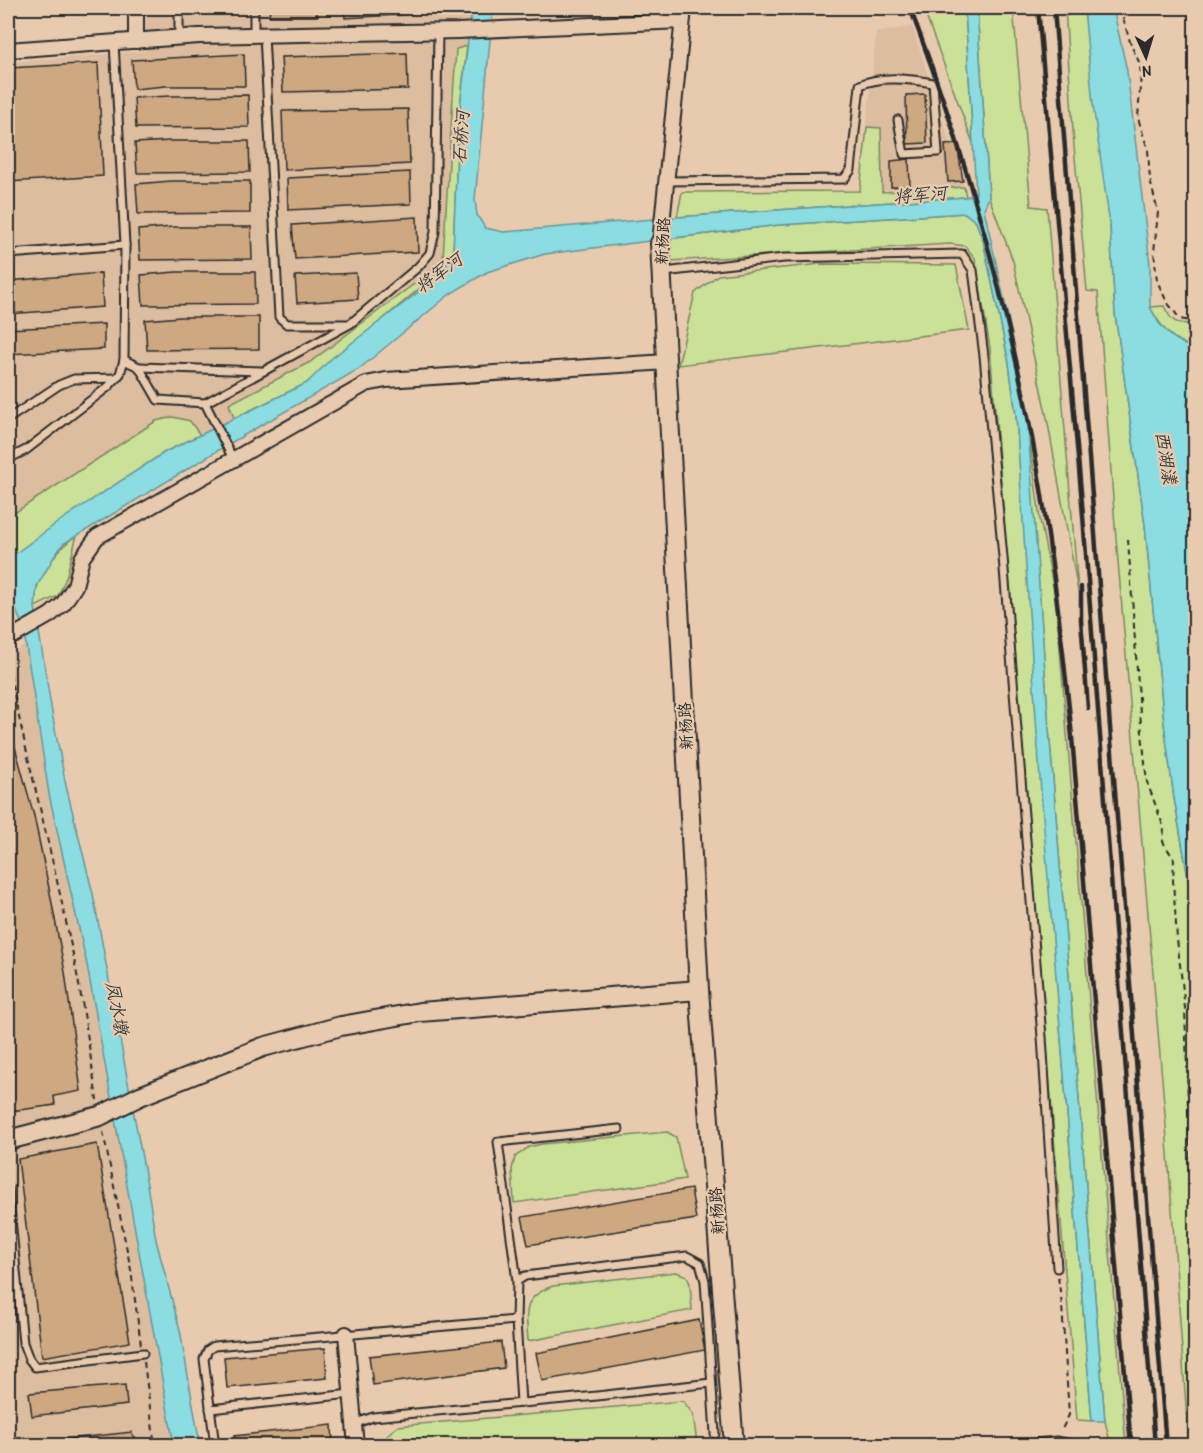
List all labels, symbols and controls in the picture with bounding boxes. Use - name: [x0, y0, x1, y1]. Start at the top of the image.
- north arrow: [1116, 27, 1176, 87]
- text: N: [1142, 61, 1152, 83]
- water label: 石桥河: [446, 106, 475, 165]
- water label: 将军河: [892, 179, 951, 209]
- street label: 新杨路: [650, 216, 674, 266]
- water label: 将军河: [410, 245, 470, 299]
- water label: 西湖漾: [1150, 429, 1183, 488]
- street label: 新杨路: [673, 701, 697, 751]
- water label: 凤水墩: [100, 979, 135, 1039]
- street label: 新杨路: [703, 1186, 729, 1236]

